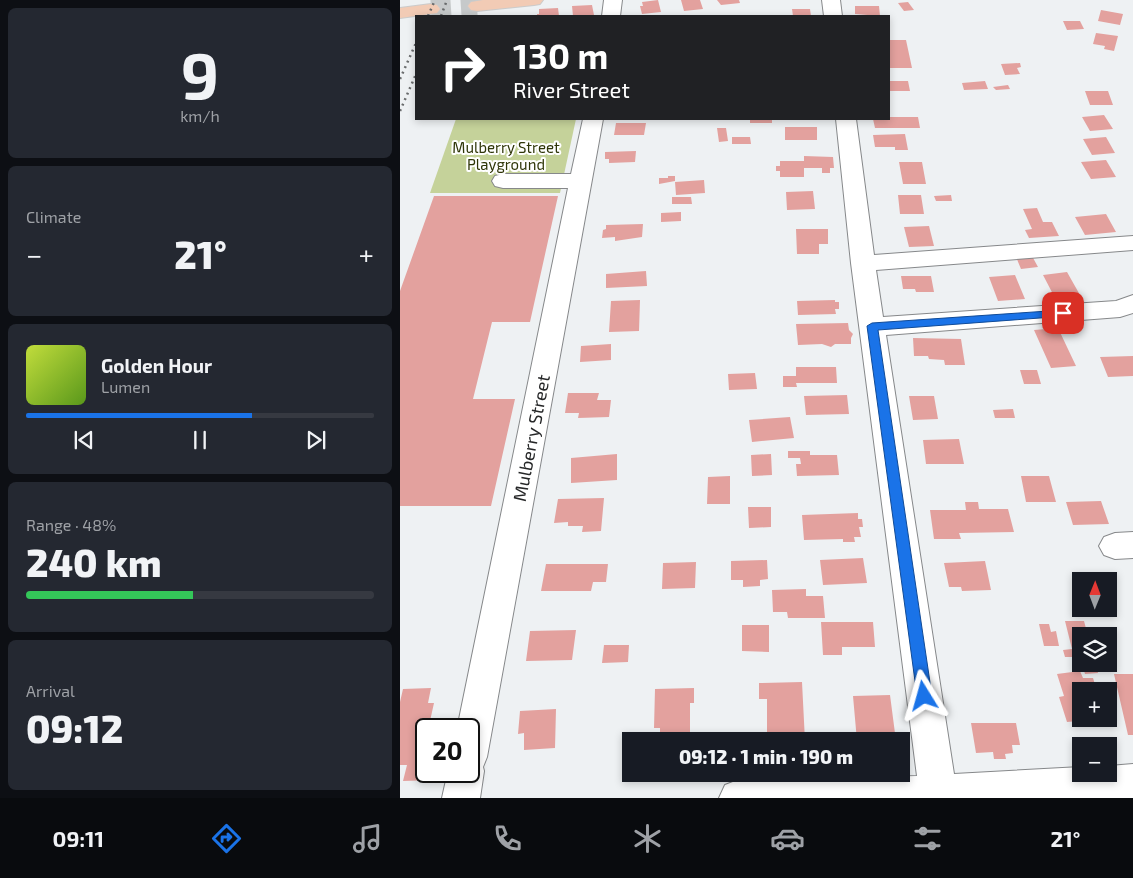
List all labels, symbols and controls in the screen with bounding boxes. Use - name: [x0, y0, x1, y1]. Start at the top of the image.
- text: 9: [181, 34, 219, 112]
- text: 130 m: [513, 34, 608, 76]
- icon: right: [430, 35, 495, 100]
- text: River Street: [513, 76, 630, 102]
- text: km/h: [180, 106, 220, 125]
- park label: Mulberry Street Playground: [452, 138, 560, 173]
- text: Climate: [26, 207, 81, 226]
- text: 21°: [174, 231, 227, 277]
- text: −: [26, 237, 42, 271]
- text: +: [359, 237, 374, 271]
- pin: [1042, 292, 1084, 334]
- icon: arrive: [1049, 299, 1077, 327]
- text: Golden Hour: [101, 354, 212, 377]
- street label: Mulberry Street: [508, 372, 554, 503]
- text: Lumen: [101, 377, 150, 396]
- icon: previous: [70, 426, 98, 454]
- icon: pause: [186, 426, 214, 454]
- icon: next: [302, 426, 330, 454]
- text: Range · 48%: [26, 515, 116, 534]
- text: 240 km: [26, 539, 162, 585]
- north arrow: [1072, 572, 1118, 618]
- map controls: [1072, 572, 1117, 782]
- button: layers: [1072, 627, 1117, 672]
- position arrow: [897, 669, 949, 721]
- text: Arrival: [26, 681, 75, 700]
- button: +: [1072, 682, 1117, 727]
- text: 09:12: [26, 705, 123, 751]
- speed limit sign: 20: [415, 718, 480, 783]
- button: −: [1072, 737, 1117, 782]
- text: 09:12 · 1 min · 190 m: [679, 745, 853, 768]
- icon: directions: [209, 821, 244, 856]
- icon: music: [350, 821, 385, 856]
- icon: phone: [490, 821, 525, 856]
- icon: climate: [630, 821, 665, 856]
- icon: car: [770, 821, 805, 856]
- icon: filters: [910, 821, 945, 856]
- text: 09:11: [53, 825, 104, 851]
- text: 21°: [1050, 825, 1080, 851]

